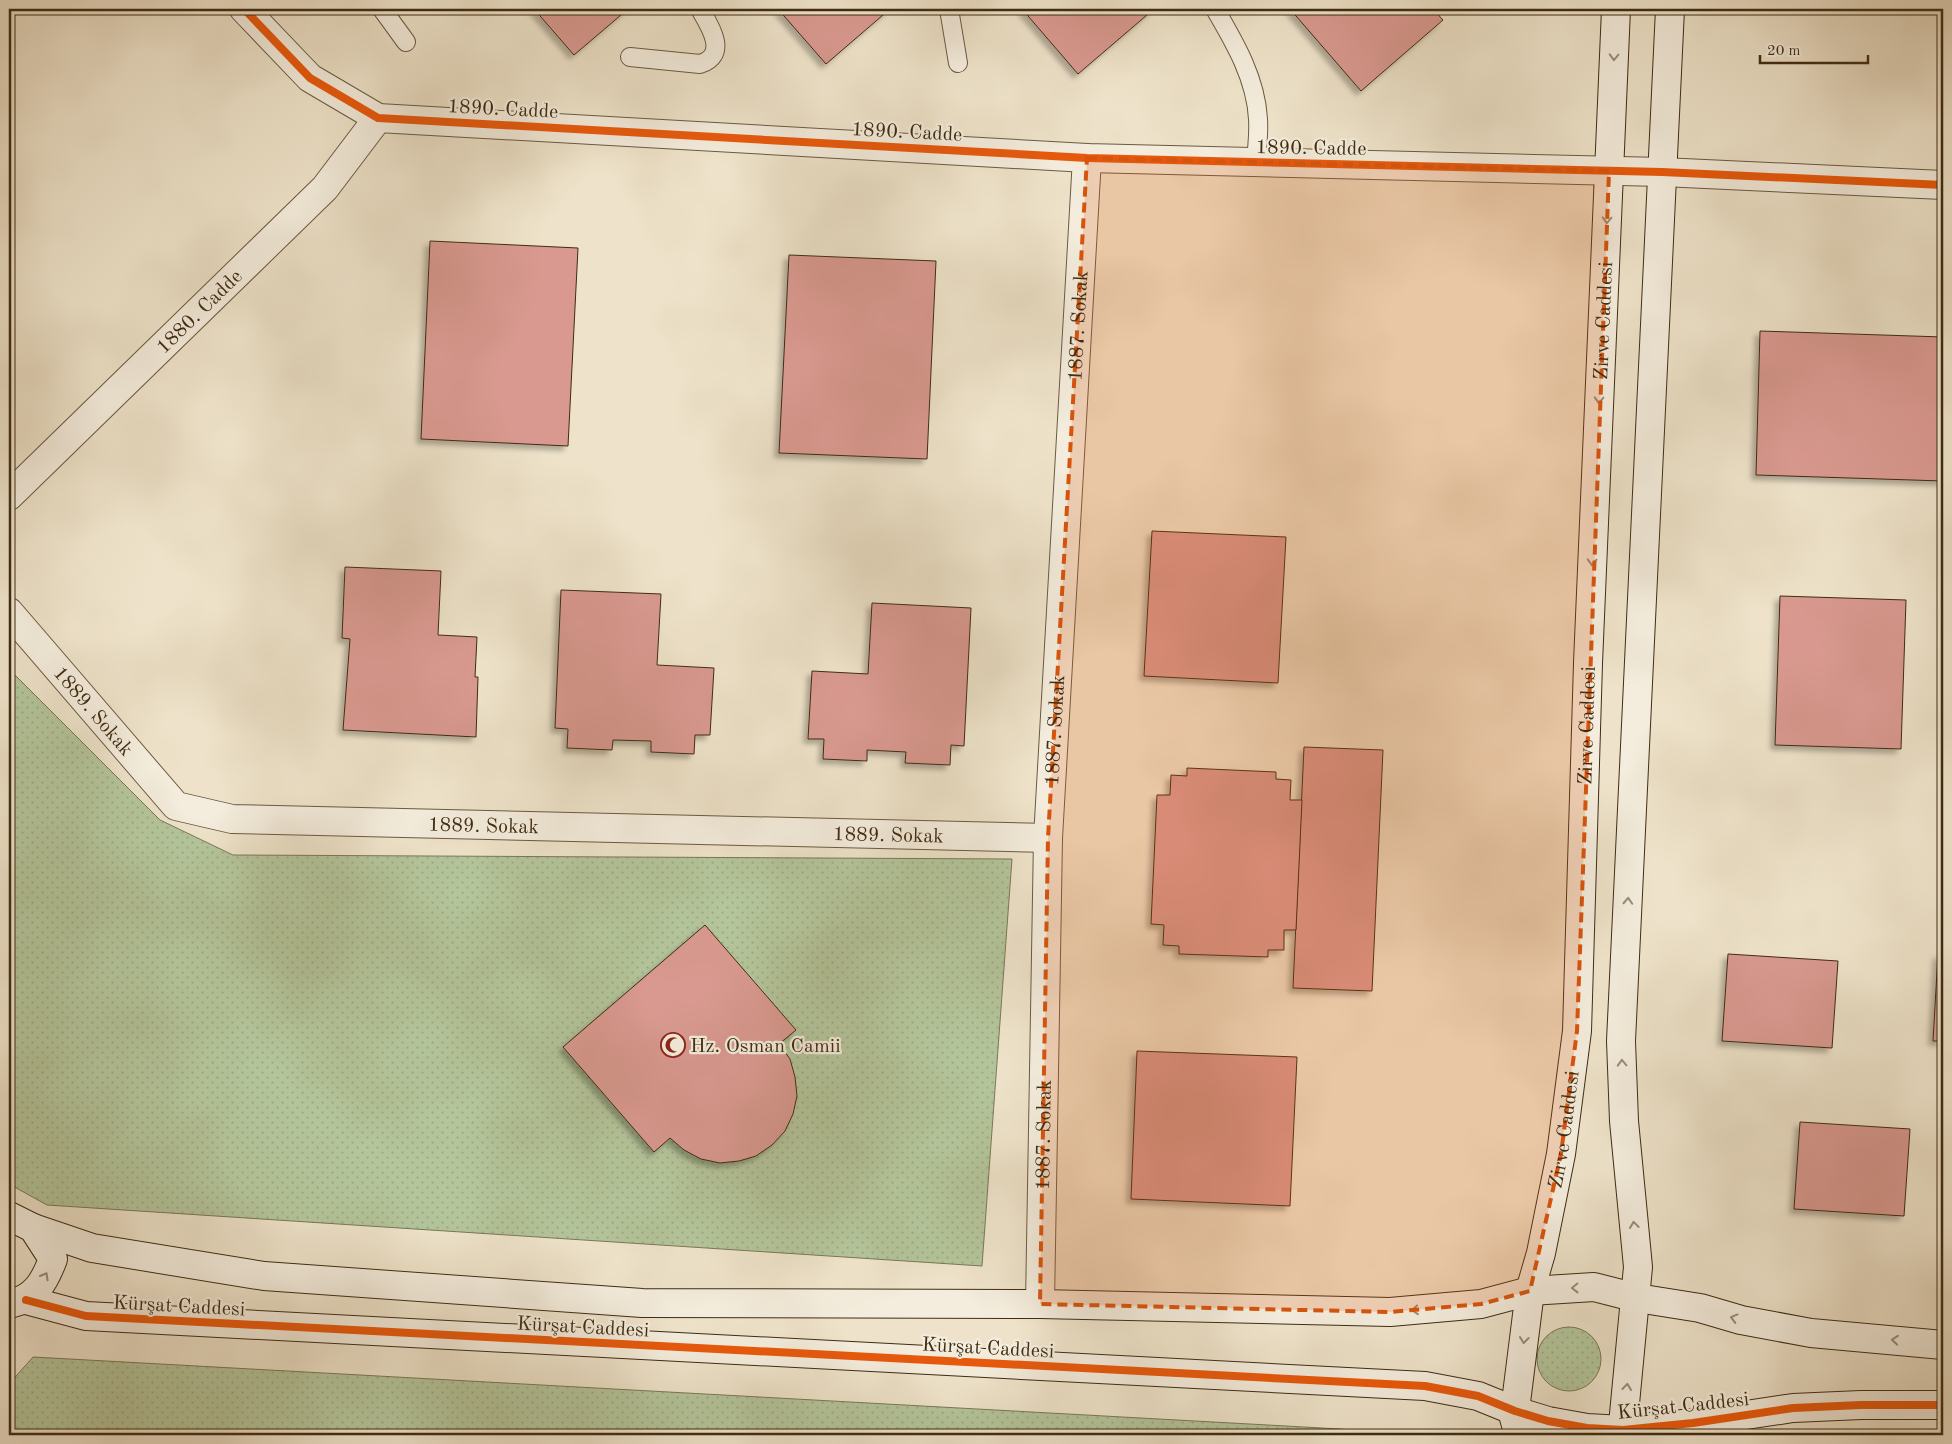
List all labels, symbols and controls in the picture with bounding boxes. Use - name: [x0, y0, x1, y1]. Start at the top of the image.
- scale bar: [1760, 32, 1867, 64]
- text: 20 m: [1767, 44, 1801, 59]
- one-way arrow: [1608, 54, 1619, 62]
- street label: 1890. Cadde: [447, 97, 559, 123]
- street label: 1890. Cadde: [851, 120, 963, 146]
- street label: 1890. Cadde: [1255, 138, 1367, 160]
- one-way arrow: [1601, 216, 1612, 224]
- street label: Zirve Caddesi: [1592, 261, 1617, 381]
- street label: 1880. Cadde: [153, 267, 247, 358]
- street label: 1887. Sokak: [1066, 270, 1093, 382]
- one-way arrow: [1594, 396, 1604, 404]
- one-way arrow: [1587, 558, 1597, 566]
- street label: 1889. Sokak: [49, 663, 136, 760]
- street label: Zirve Caddesi: [1576, 666, 1600, 785]
- street label: 1887. Sokak: [1043, 675, 1069, 786]
- street label: 1889. Sokak: [428, 816, 539, 838]
- street label: 1889. Sokak: [833, 825, 944, 848]
- one-way arrow: [1622, 896, 1633, 904]
- mosque icon: Hz. Osman Camii: [660, 1032, 686, 1058]
- place label: Hz. Osman Camii: [690, 1037, 841, 1057]
- one-way arrow: [1616, 1059, 1627, 1067]
- street label: Zirve Caddesi: [1546, 1070, 1584, 1190]
- street label: 1887. Sokak: [1034, 1080, 1056, 1191]
- one-way arrow: [1629, 1221, 1640, 1229]
- one-way arrow: [39, 1273, 49, 1282]
- one-way arrow: [1571, 1283, 1578, 1293]
- street label: Kürşat Caddesi: [112, 1294, 246, 1320]
- one-way arrow: [1410, 1304, 1418, 1315]
- one-way arrow: [1729, 1313, 1738, 1324]
- street label: Kürşat Caddesi: [516, 1315, 650, 1341]
- one-way arrow: [1519, 1335, 1529, 1344]
- one-way arrow: [1890, 1335, 1898, 1346]
- street label: Kürşat Caddesi: [921, 1336, 1055, 1362]
- one-way arrow: [1621, 1382, 1632, 1390]
- street label: Kürşat Caddesi: [1616, 1390, 1750, 1424]

